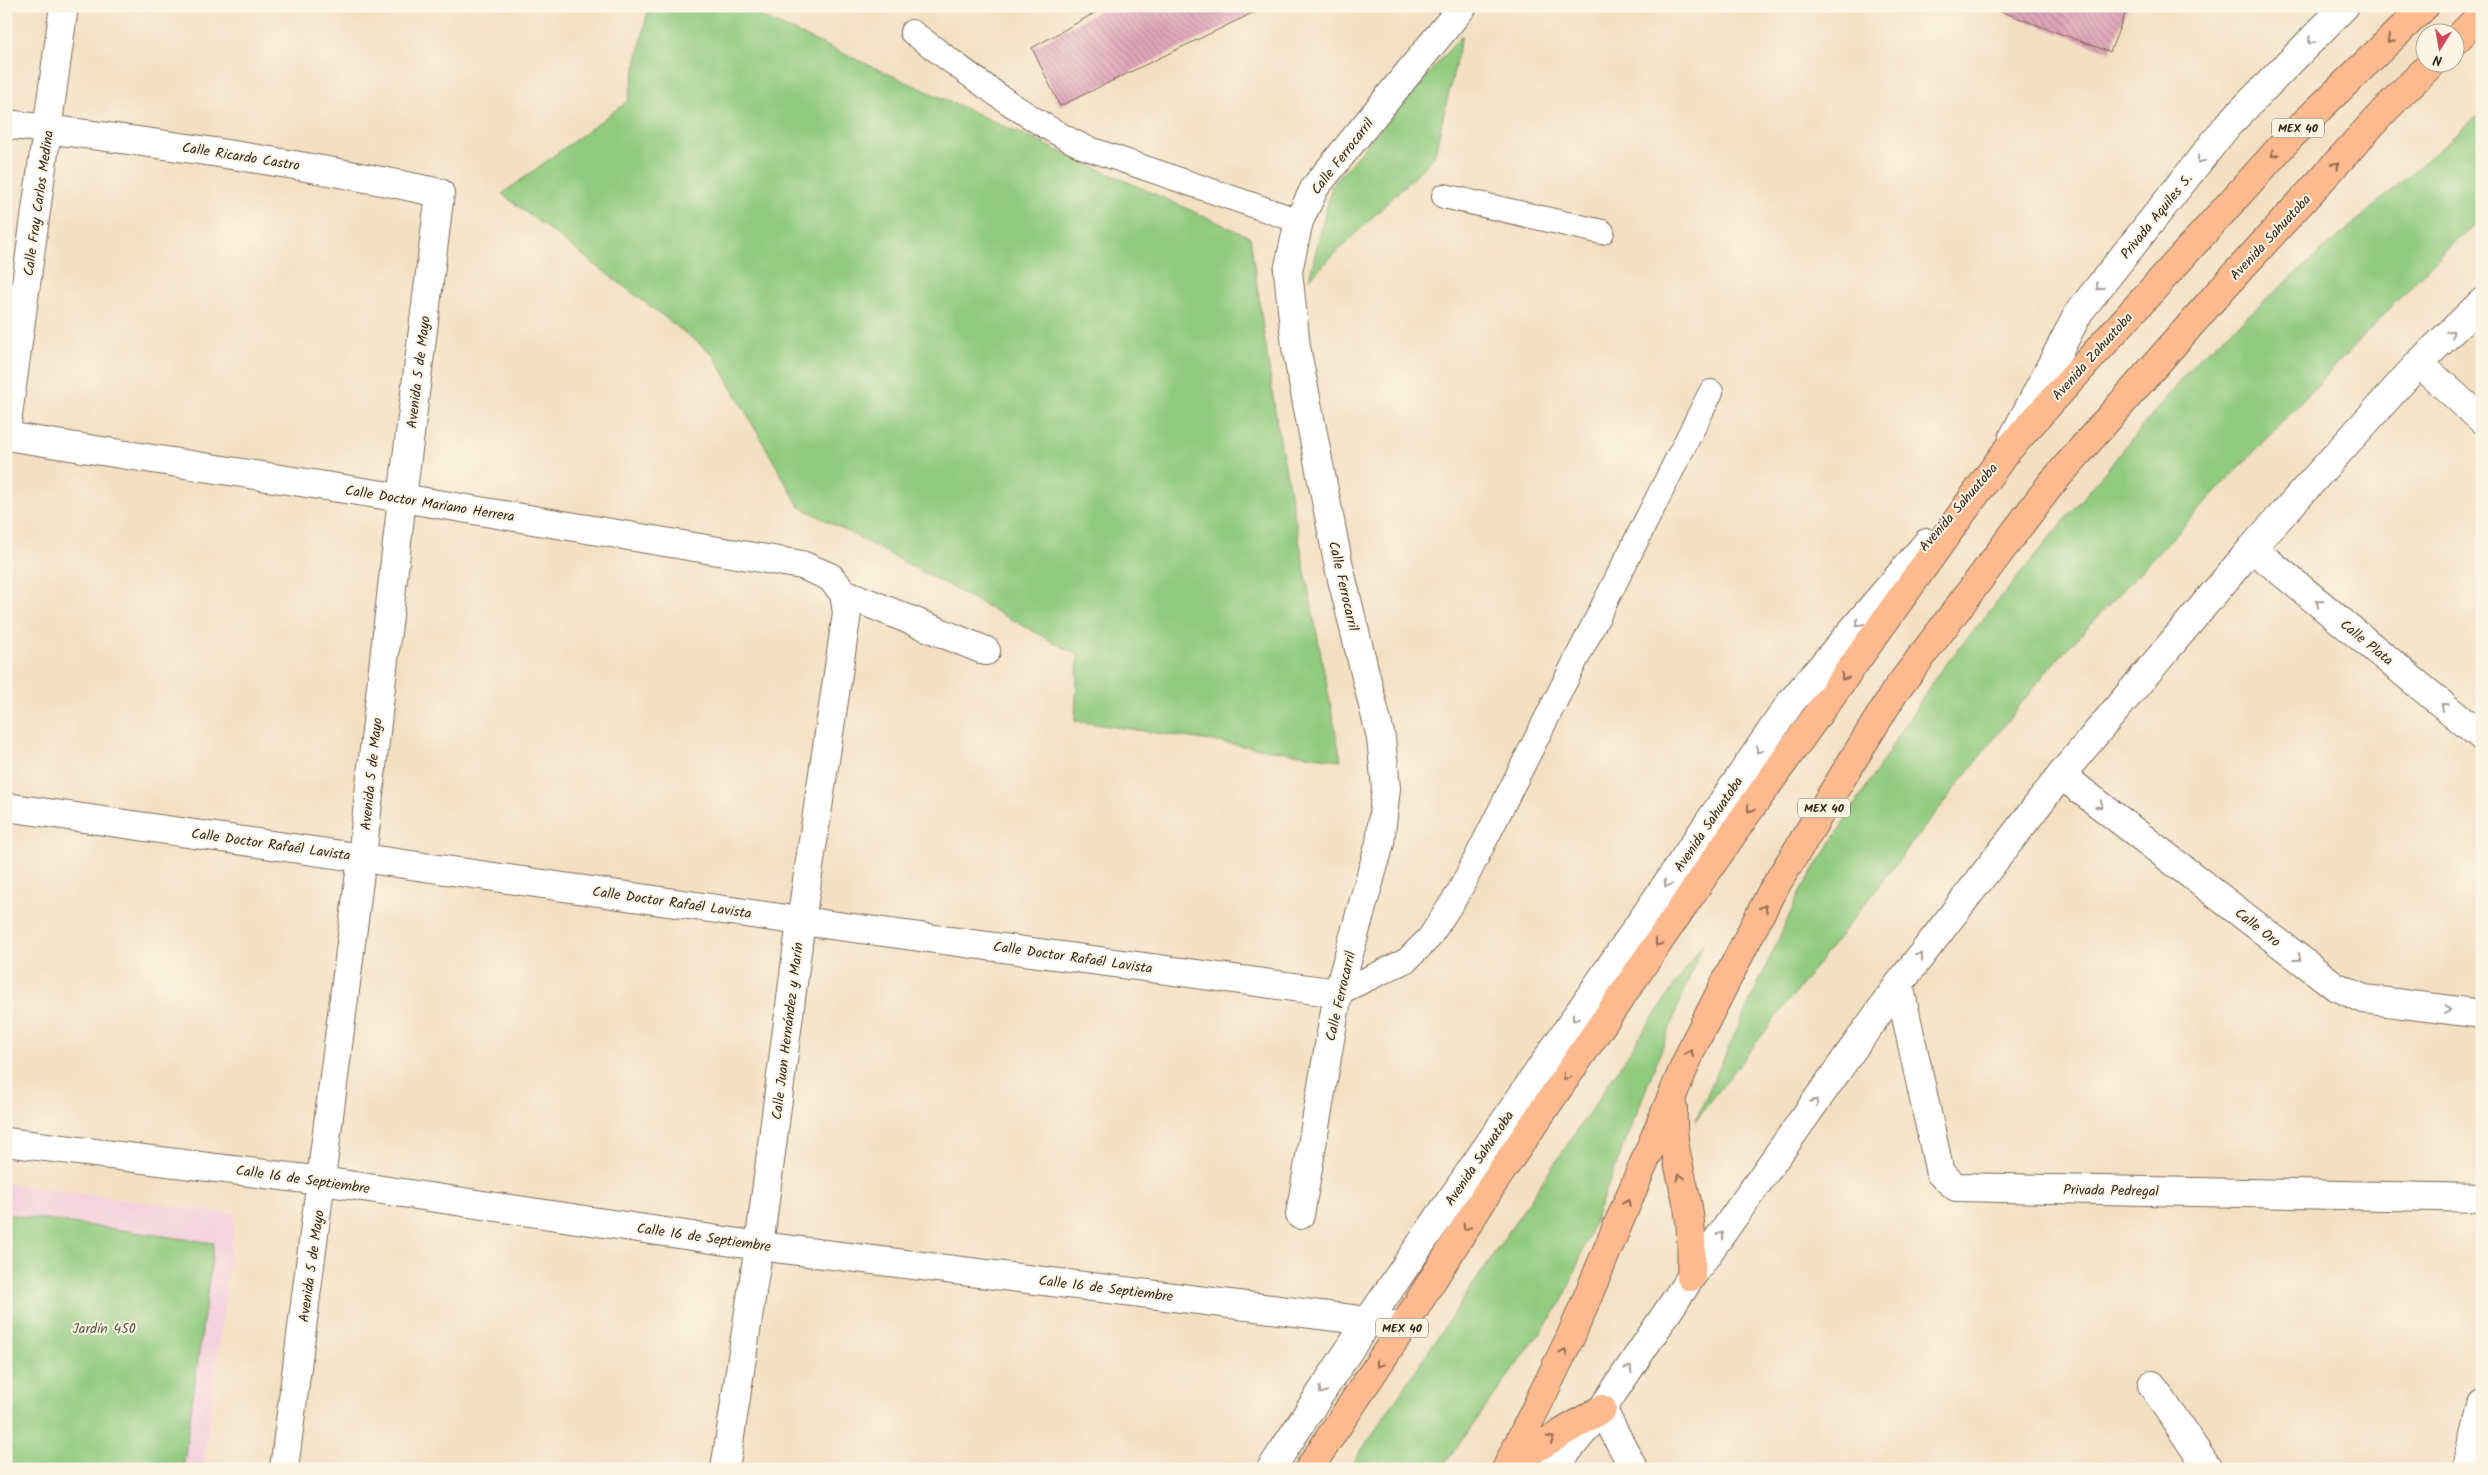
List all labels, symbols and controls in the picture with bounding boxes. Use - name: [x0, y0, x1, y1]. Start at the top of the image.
- north arrow: [2416, 22, 2466, 72]
- one-way arrow: [2386, 34, 2395, 43]
- one-way arrow: [2308, 35, 2317, 44]
- text: N: [2431, 48, 2444, 71]
- street label: Calle Ferrocarril: [1306, 113, 1380, 200]
- road number: MEX 40: [2272, 119, 2324, 138]
- street label: Calle Fray Carlos Medina: [18, 129, 60, 277]
- street label: Calle Ricardo Castro: [180, 137, 301, 177]
- one-way arrow: [2272, 148, 2280, 157]
- one-way arrow: [2198, 154, 2206, 163]
- one-way arrow: [2330, 161, 2339, 170]
- street label: Privada Aquiles S.: [2115, 169, 2198, 264]
- street label: Avenida Sahuatoba: [2225, 190, 2317, 286]
- one-way arrow: [2096, 281, 2104, 290]
- street label: Avenida Zahuatoba: [2047, 308, 2139, 406]
- street label: Avenida 5 de Mayo: [401, 315, 437, 430]
- one-way arrow: [2445, 329, 2454, 338]
- street label: Avenida Sahuatoba: [1914, 458, 2004, 557]
- street label: Calle Doctor Mariano Herrera: [343, 480, 516, 528]
- street label: Calle Ferrocarril: [1322, 539, 1364, 634]
- one-way arrow: [2315, 599, 2324, 608]
- street label: Calle Plata: [2335, 614, 2398, 671]
- one-way arrow: [1856, 617, 1865, 626]
- one-way arrow: [1841, 671, 1850, 681]
- one-way arrow: [2441, 703, 2450, 712]
- street label: Avenida 5 de Mayo: [355, 717, 389, 832]
- one-way arrow: [1756, 744, 1765, 754]
- street label: Avenida Sahuatoba: [1669, 772, 1749, 877]
- road number: MEX 40: [1798, 798, 1850, 818]
- one-way arrow: [2094, 799, 2104, 808]
- one-way arrow: [1746, 804, 1756, 813]
- street label: Calle Doctor Rafaél Lavista: [190, 823, 352, 867]
- one-way arrow: [1664, 878, 1673, 888]
- street label: Calle Doctor Rafaél Lavista: [591, 881, 753, 925]
- street label: Calle Oro: [2230, 903, 2285, 953]
- one-way arrow: [1758, 904, 1768, 913]
- street label: Calle Doctor Rafaél Lavista: [992, 936, 1154, 980]
- one-way arrow: [1655, 938, 1664, 947]
- street label: Calle Juan Hernández y Marín: [766, 941, 810, 1121]
- street label: Calle Ferrocarril: [1320, 948, 1362, 1043]
- one-way arrow: [1914, 952, 1923, 962]
- one-way arrow: [2292, 952, 2301, 960]
- one-way arrow: [2444, 1004, 2452, 1015]
- one-way arrow: [1572, 1012, 1581, 1022]
- one-way arrow: [1684, 1049, 1695, 1058]
- one-way arrow: [1563, 1072, 1572, 1081]
- one-way arrow: [1809, 1098, 1818, 1108]
- street label: Avenida Sahuatoba: [1440, 1106, 1520, 1211]
- street label: Calle 16 de Septiembre: [234, 1160, 372, 1200]
- one-way arrow: [1675, 1172, 1686, 1181]
- street label: Privada Pedregal: [2063, 1179, 2160, 1203]
- one-way arrow: [1621, 1199, 1632, 1208]
- street label: Avenida 5 de Mayo: [293, 1209, 331, 1324]
- street label: Calle 16 de Septiembre: [635, 1218, 773, 1258]
- one-way arrow: [1463, 1221, 1472, 1230]
- one-way arrow: [1715, 1231, 1724, 1241]
- street label: Calle 16 de Septiembre: [1037, 1270, 1175, 1308]
- park label: Jardín 450: [72, 1318, 136, 1340]
- road number: MEX 40: [1376, 1319, 1428, 1338]
- one-way arrow: [1557, 1349, 1567, 1358]
- one-way arrow: [1376, 1358, 1385, 1368]
- one-way arrow: [1623, 1365, 1632, 1375]
- one-way arrow: [1319, 1385, 1328, 1394]
- one-way arrow: [1545, 1436, 1554, 1446]

